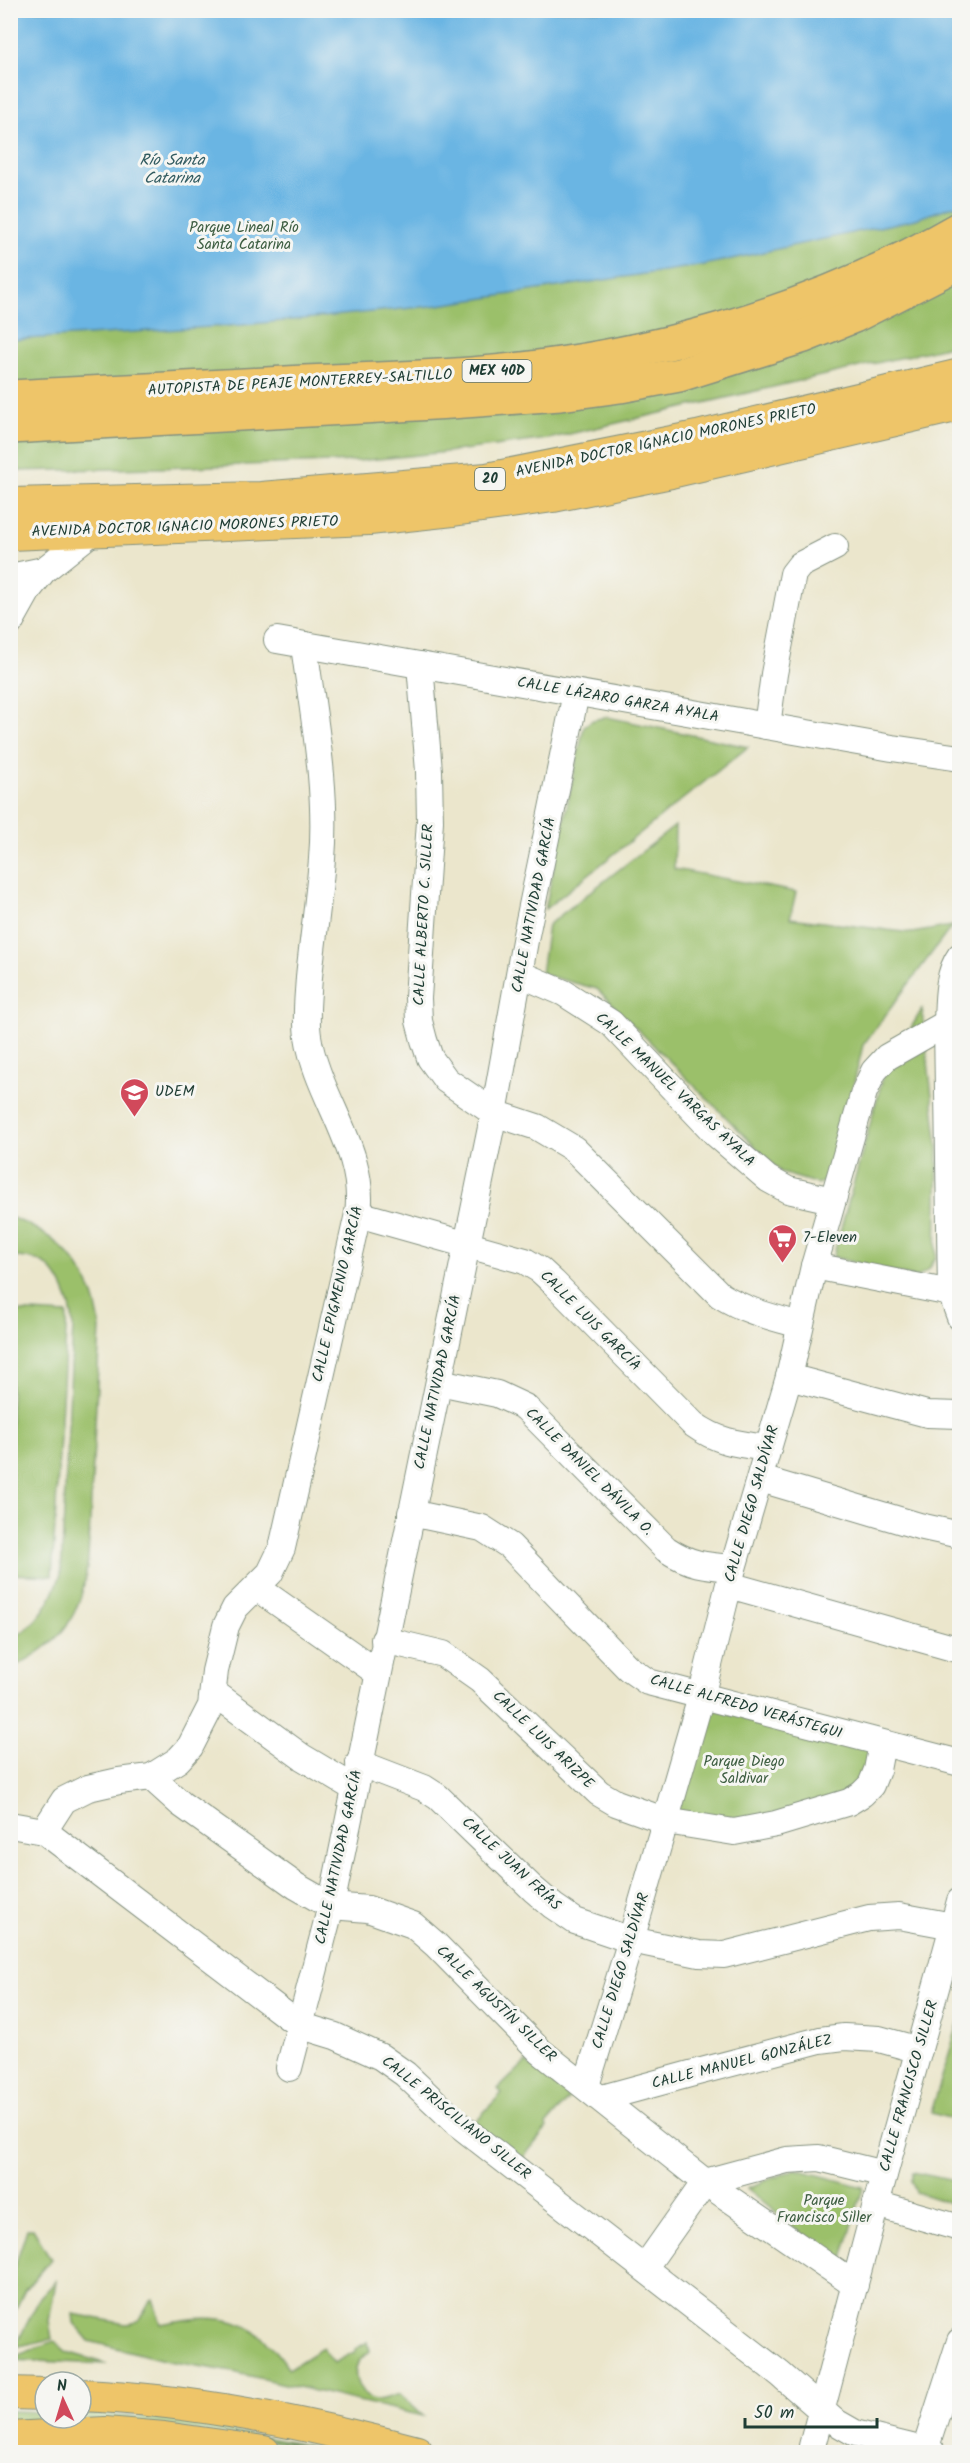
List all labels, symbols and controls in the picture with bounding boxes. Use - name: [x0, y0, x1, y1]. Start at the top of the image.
- water label: Río Santa Catarina: [139, 148, 206, 191]
- park label: Parque Lineal Río Santa Catarina: [189, 216, 299, 257]
- road number: MEX 40D: [462, 360, 532, 382]
- street label: AUTOPISTA DE PEAJE MONTERREY-SALTILLO: [147, 363, 453, 403]
- street label: AVENIDA DOCTOR IGNACIO MORONES PRIETO: [513, 397, 819, 485]
- road number: 20: [475, 468, 505, 490]
- street label: AVENIDA DOCTOR IGNACIO MORONES PRIETO: [31, 510, 339, 544]
- street label: CALLE LÁZARO GARZA AYALA: [515, 670, 721, 730]
- street label: CALLE NATIVIDAD GARCÍA: [505, 815, 563, 995]
- street label: CALLE ALBERTO C. SILLER: [407, 823, 441, 1007]
- street label: CALLE MANUEL VARGAS AYALA: [589, 1007, 761, 1173]
- school or university icon: UDEM: [118, 1076, 150, 1118]
- place label: UDEM: [155, 1080, 194, 1104]
- street label: CALLE EPIGMENIO GARCÍA: [306, 1203, 370, 1385]
- supermarket icon: 7-Eleven: [766, 1222, 798, 1264]
- place label: 7-Eleven: [803, 1226, 857, 1250]
- street label: CALLE LUIS GARCÍA: [534, 1265, 646, 1377]
- street label: CALLE NATIVIDAD GARCÍA: [408, 1292, 468, 1472]
- street label: CALLE DANIEL DÁVILA O.: [519, 1402, 659, 1542]
- street label: CALLE DIEGO SALDÍVAR: [718, 1423, 786, 1585]
- street label: CALLE ALFREDO VERÁSTEGUI: [647, 1668, 845, 1746]
- street label: CALLE LUIS ARIZPE: [487, 1685, 600, 1796]
- park label: Parque Diego Saldivar: [703, 1750, 785, 1791]
- street label: CALLE NATIVIDAD GARCÍA: [309, 1767, 369, 1947]
- street label: CALLE JUAN FRÍAS: [456, 1811, 566, 1917]
- street label: CALLE DIEGO SALDÍVAR: [586, 1890, 656, 2052]
- street label: CALLE AGUSTÍN SILLER: [430, 1940, 562, 2068]
- street label: CALLE FRANCISCO SILLER: [873, 1997, 945, 2175]
- street label: CALLE MANUEL GONZÁLEZ: [649, 2028, 835, 2096]
- street label: CALLE PRISCILIANO SILLER: [376, 2050, 536, 2186]
- park label: Parque Francisco Siller: [777, 2189, 872, 2230]
- north arrow: [33, 2370, 93, 2430]
- text: N: [56, 2374, 68, 2399]
- scale bar: [745, 2391, 877, 2429]
- text: 50 m: [754, 2399, 794, 2428]

